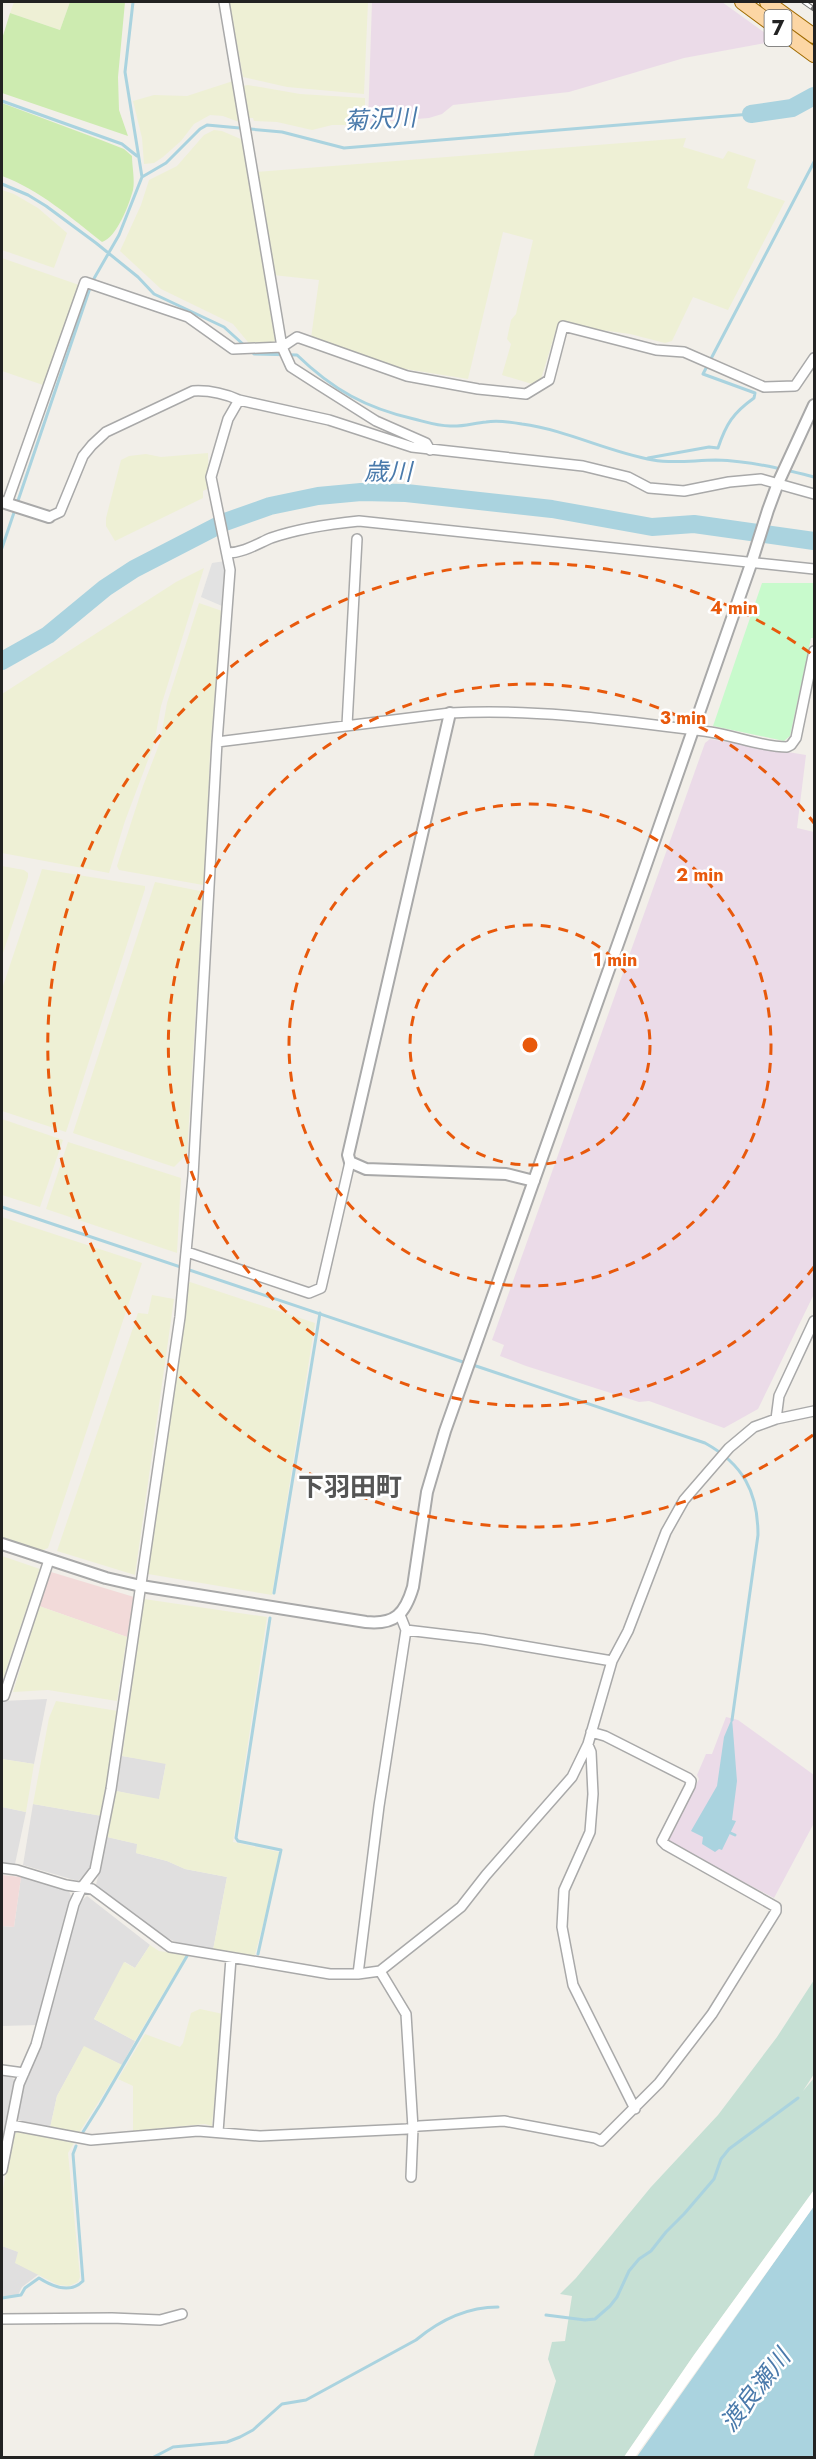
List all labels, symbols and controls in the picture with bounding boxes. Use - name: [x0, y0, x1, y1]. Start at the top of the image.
- road number: 7: [764, 10, 792, 46]
- water label: 菊沢川: [343, 99, 420, 138]
- water label: 歳川: [364, 454, 415, 489]
- text: 4 min: [710, 595, 758, 621]
- text: 3 min: [660, 705, 706, 731]
- text: 2 min: [676, 862, 724, 888]
- text: 1 min: [593, 947, 637, 973]
- centre of rings: [520, 1035, 540, 1055]
- district label: 下羽田町: [298, 1468, 402, 1506]
- water label: 渡良瀬川: [712, 2339, 800, 2439]

